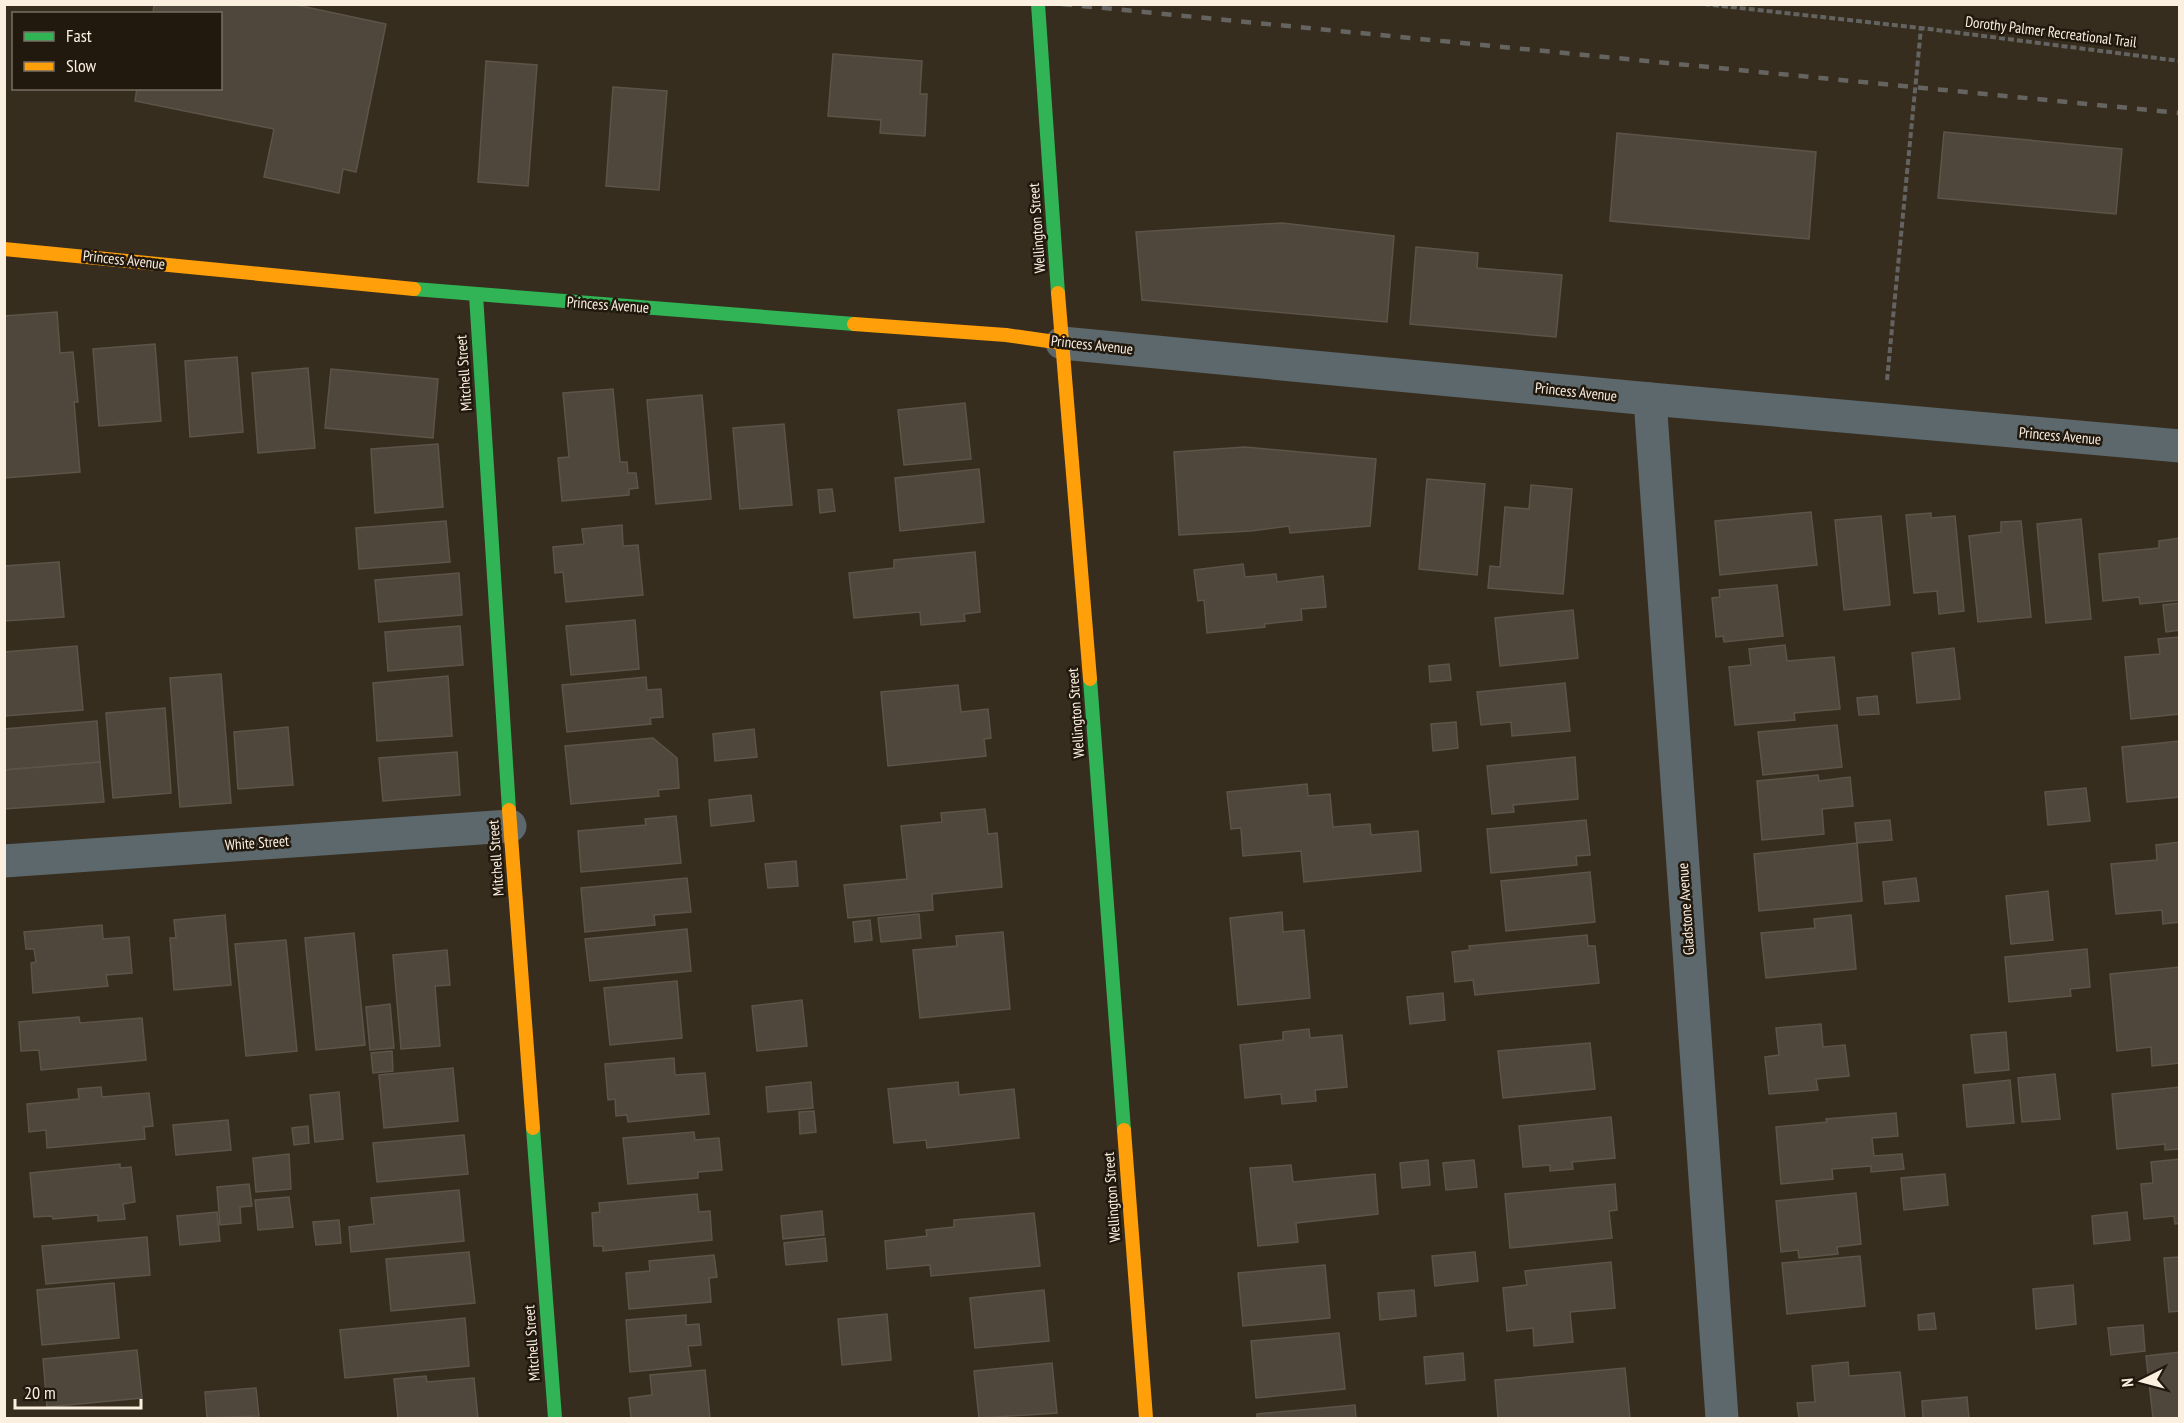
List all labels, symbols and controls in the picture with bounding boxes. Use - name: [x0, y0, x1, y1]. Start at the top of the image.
- legend: [12, 12, 222, 90]
- street label: Dorothy Palmer Recreational Trail: [1964, 12, 2138, 52]
- text: Fast: [66, 24, 92, 47]
- text: Slow: [66, 54, 97, 77]
- street label: Wellington Street: [1024, 182, 1049, 274]
- street label: Princess Avenue: [82, 246, 166, 273]
- street label: Princess Avenue: [566, 292, 650, 317]
- street label: Princess Avenue: [1050, 331, 1134, 358]
- street label: Mitchell Street: [451, 334, 476, 412]
- street label: Princess Avenue: [1534, 378, 1618, 405]
- street label: Princess Avenue: [2018, 422, 2102, 449]
- street label: Wellington Street: [1063, 667, 1088, 759]
- street label: Mitchell Street: [483, 819, 508, 897]
- street label: White Street: [224, 831, 290, 854]
- street label: Gladstone Avenue: [1673, 862, 1698, 956]
- street label: Wellington Street: [1099, 1151, 1124, 1243]
- street label: Mitchell Street: [519, 1304, 544, 1382]
- north arrow: [2112, 1351, 2172, 1411]
- scale bar: [15, 1372, 141, 1410]
- text: N: [2117, 1377, 2137, 1388]
- text: 20 m: [24, 1381, 56, 1404]

